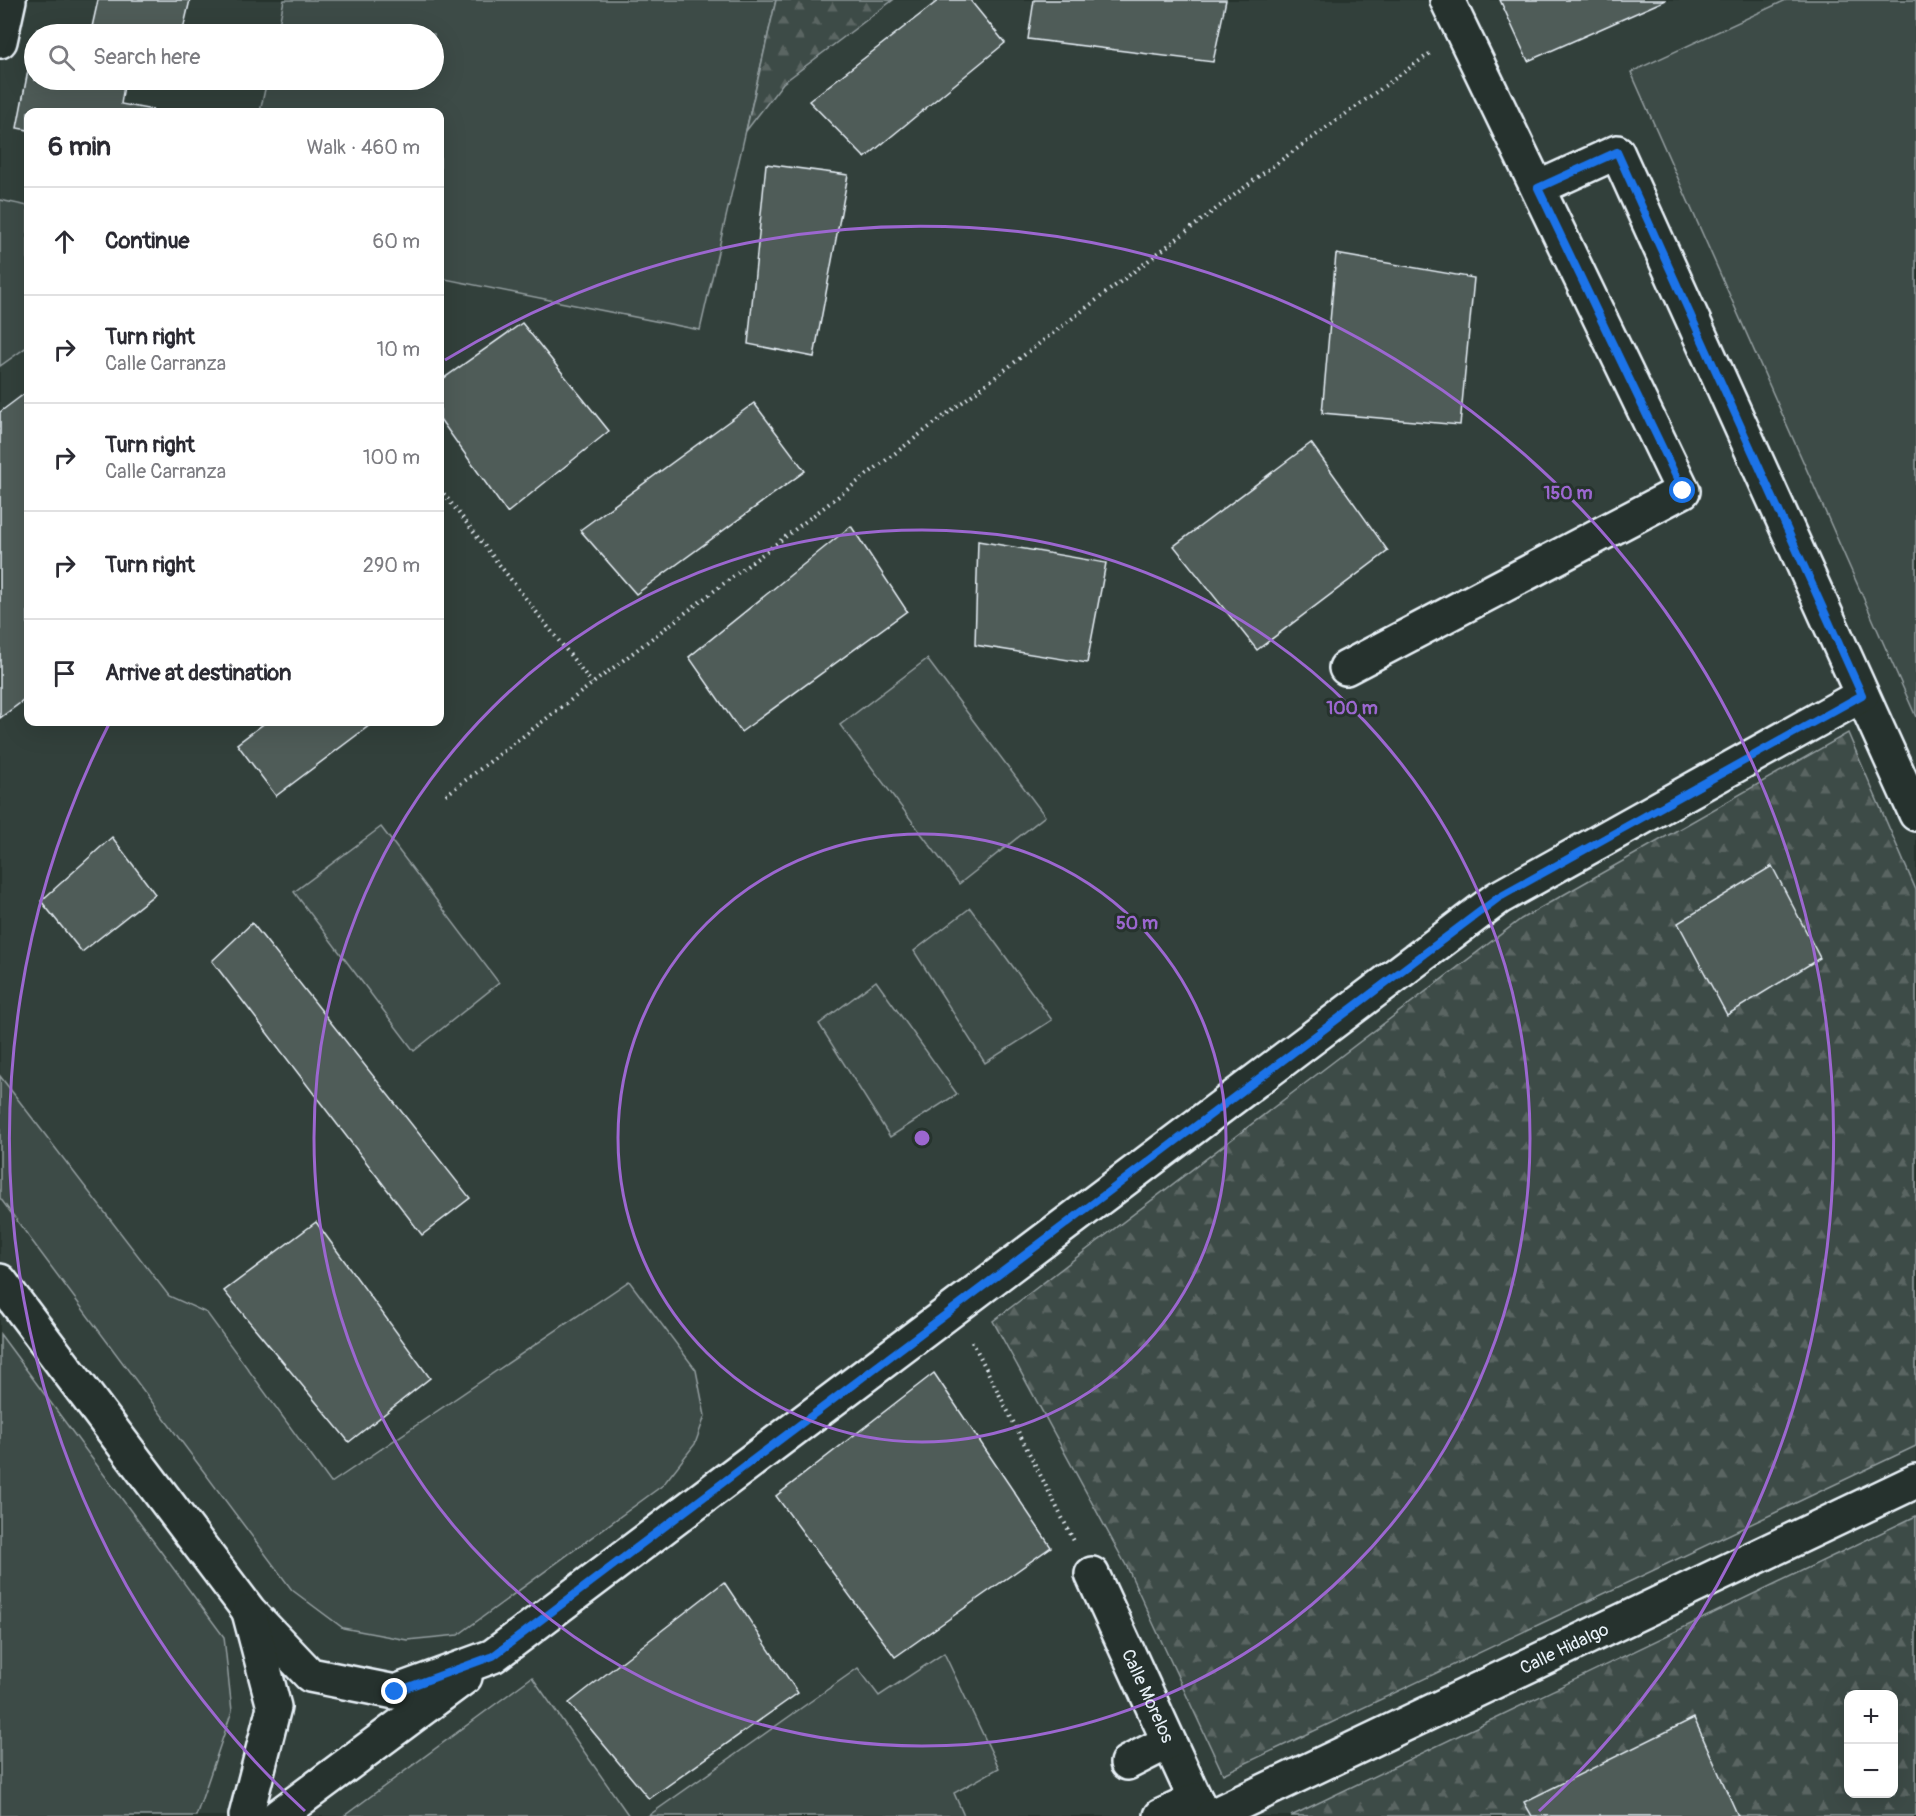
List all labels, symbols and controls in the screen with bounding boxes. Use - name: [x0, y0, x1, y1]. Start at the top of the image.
- search box: [24, 24, 444, 90]
- icon: search: [45, 41, 78, 74]
- text: Search here: [93, 43, 200, 71]
- text: 6 min: [48, 131, 111, 163]
- text: Walk · 460 m: [306, 135, 420, 160]
- icon: ahead: [48, 225, 81, 258]
- text: Continue: [105, 227, 189, 255]
- text: 60 m: [373, 229, 420, 254]
- text: Turn right: [105, 323, 195, 351]
- icon: right: [48, 333, 81, 366]
- text: 10 m: [376, 337, 420, 362]
- text: Calle Carranza: [105, 351, 226, 376]
- text: Turn right: [105, 431, 195, 459]
- icon: right: [48, 441, 81, 474]
- text: 100 m: [363, 445, 420, 470]
- text: Calle Carranza: [105, 459, 226, 484]
- route start: [1669, 477, 1695, 503]
- text: 150 m: [1544, 482, 1593, 505]
- icon: right: [48, 549, 81, 582]
- text: Turn right: [105, 551, 195, 579]
- text: 290 m: [363, 553, 420, 578]
- icon: arrive: [48, 657, 81, 690]
- text: Arrive at destination: [105, 659, 291, 687]
- text: 100 m: [1326, 697, 1378, 720]
- text: 50 m: [1116, 912, 1158, 935]
- centre of rings: [912, 1128, 932, 1148]
- street label: Calle Hidalgo: [1516, 1617, 1613, 1679]
- street label: Calle Morelos: [1116, 1645, 1179, 1746]
- route end: [381, 1678, 407, 1704]
- map controls: [1844, 1690, 1898, 1798]
- button: +: [1844, 1690, 1898, 1744]
- button: −: [1844, 1744, 1898, 1798]

